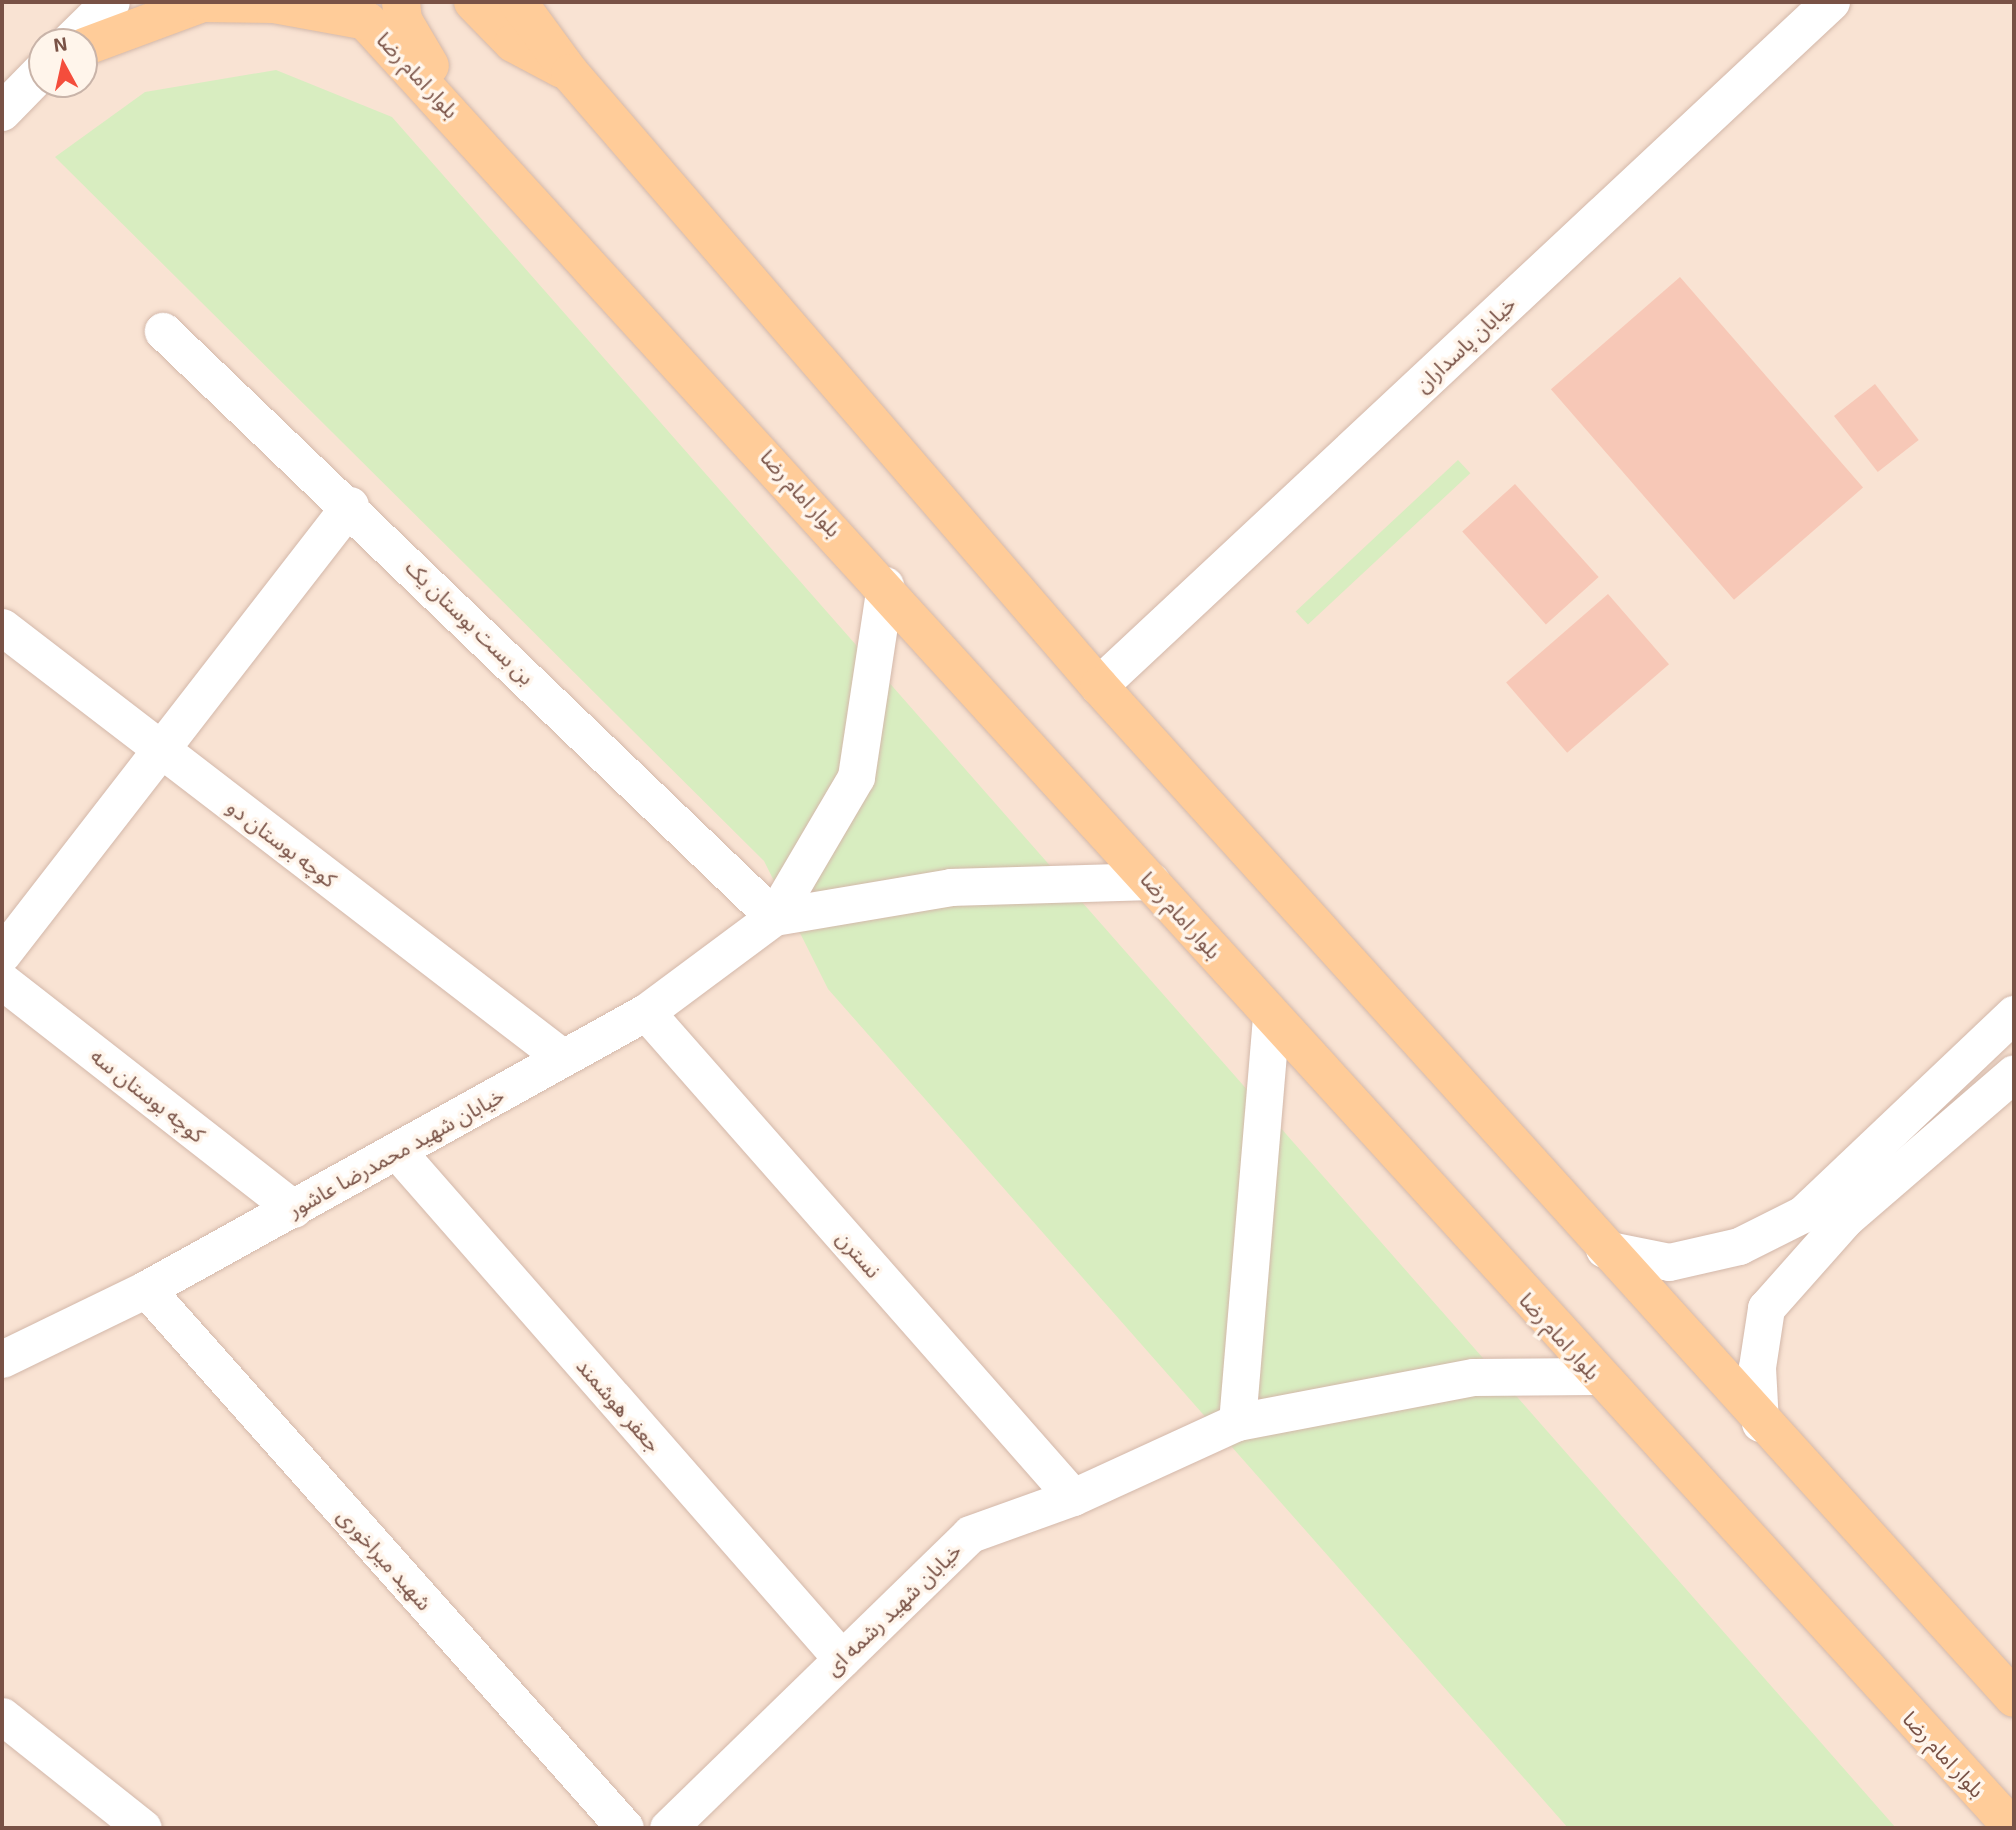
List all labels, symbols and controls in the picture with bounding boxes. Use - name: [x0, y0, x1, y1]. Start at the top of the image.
- street label: بلوار امام رضا: [372, 27, 464, 123]
- north arrow: [28, 28, 98, 98]
- text: N: [52, 31, 69, 56]
- street label: خیابان پاسداران: [1409, 291, 1521, 397]
- street label: بلوار امام رضا: [755, 444, 847, 542]
- street label: بن بست بوستان یک: [401, 554, 539, 690]
- street label: کوچه بوستان دو: [222, 794, 342, 892]
- street label: بلوار امام رضا: [1135, 866, 1227, 964]
- street label: کوچه بوستان سه: [86, 1043, 210, 1147]
- street label: خیابان شهید محمدرضا عاشور: [284, 1082, 508, 1222]
- street label: نسترن: [832, 1225, 886, 1283]
- street label: بلوار امام رضا: [1514, 1287, 1606, 1385]
- street label: جعفر هوشمند: [572, 1353, 666, 1457]
- street label: شهید میراخوری: [333, 1503, 437, 1615]
- street label: خیابان شهید رشمه ای: [820, 1538, 966, 1680]
- street label: بلوار امام رضا: [1898, 1706, 1990, 1802]

